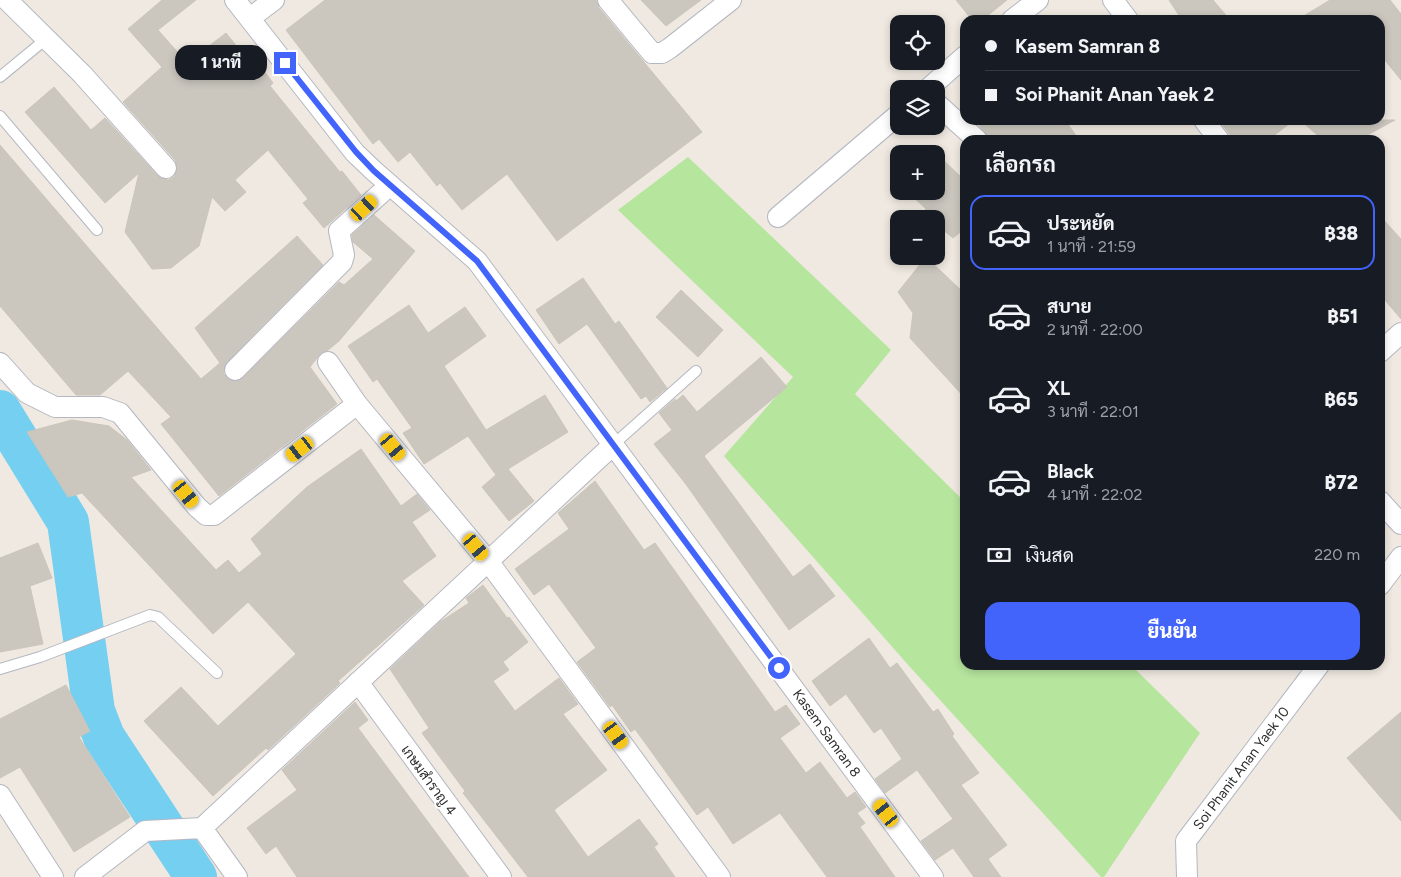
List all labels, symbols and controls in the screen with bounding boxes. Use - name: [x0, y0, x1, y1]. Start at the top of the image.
- map controls: [890, 15, 945, 265]
- button: locate: [890, 15, 945, 70]
- text: Kasem Samran 8: [1015, 35, 1160, 58]
- callout: 1 นาที: [175, 46, 268, 80]
- route end: [274, 52, 296, 74]
- text: 1 นาที: [201, 53, 241, 72]
- button: layers: [890, 80, 945, 135]
- text: Soi Phanit Anan Yaek 2: [1015, 83, 1214, 106]
- button: +: [890, 145, 945, 200]
- text: เลือกรถ: [985, 151, 1056, 178]
- car: [347, 192, 380, 224]
- button: −: [890, 210, 945, 265]
- icon: car: [987, 210, 1032, 255]
- text: ประหยัด: [1047, 212, 1115, 235]
- text: ฿38: [1324, 222, 1358, 245]
- text: 1 นาที · 21:59: [1047, 237, 1136, 256]
- icon: car: [987, 293, 1032, 338]
- text: สบาย: [1047, 295, 1092, 318]
- text: ฿51: [1327, 305, 1358, 328]
- text: 2 นาที · 22:00: [1047, 320, 1143, 339]
- icon: car: [987, 376, 1032, 421]
- text: XL: [1047, 377, 1070, 400]
- text: ฿65: [1324, 388, 1358, 411]
- text: 3 นาที · 22:01: [1047, 402, 1139, 421]
- car: [377, 431, 408, 463]
- car: [283, 434, 316, 464]
- icon: car: [987, 459, 1032, 504]
- text: Black: [1047, 460, 1094, 483]
- text: ฿72: [1325, 471, 1358, 494]
- car: [170, 478, 201, 510]
- text: 4 นาที · 22:02: [1047, 485, 1142, 504]
- car: [460, 531, 491, 563]
- icon: cash: [985, 541, 1013, 569]
- text: เงินสด: [1025, 544, 1074, 567]
- text: 220 m: [1314, 545, 1360, 564]
- button: ยืนยัน: [985, 602, 1360, 660]
- route start: [768, 657, 790, 679]
- street label: Kasem Samran 8: [789, 686, 864, 781]
- street label: Soi Phanit Anan Yaek 10: [1190, 704, 1293, 833]
- car: [601, 718, 630, 752]
- street label: เกษมสำราญ 4: [397, 742, 460, 819]
- car: [870, 797, 901, 829]

